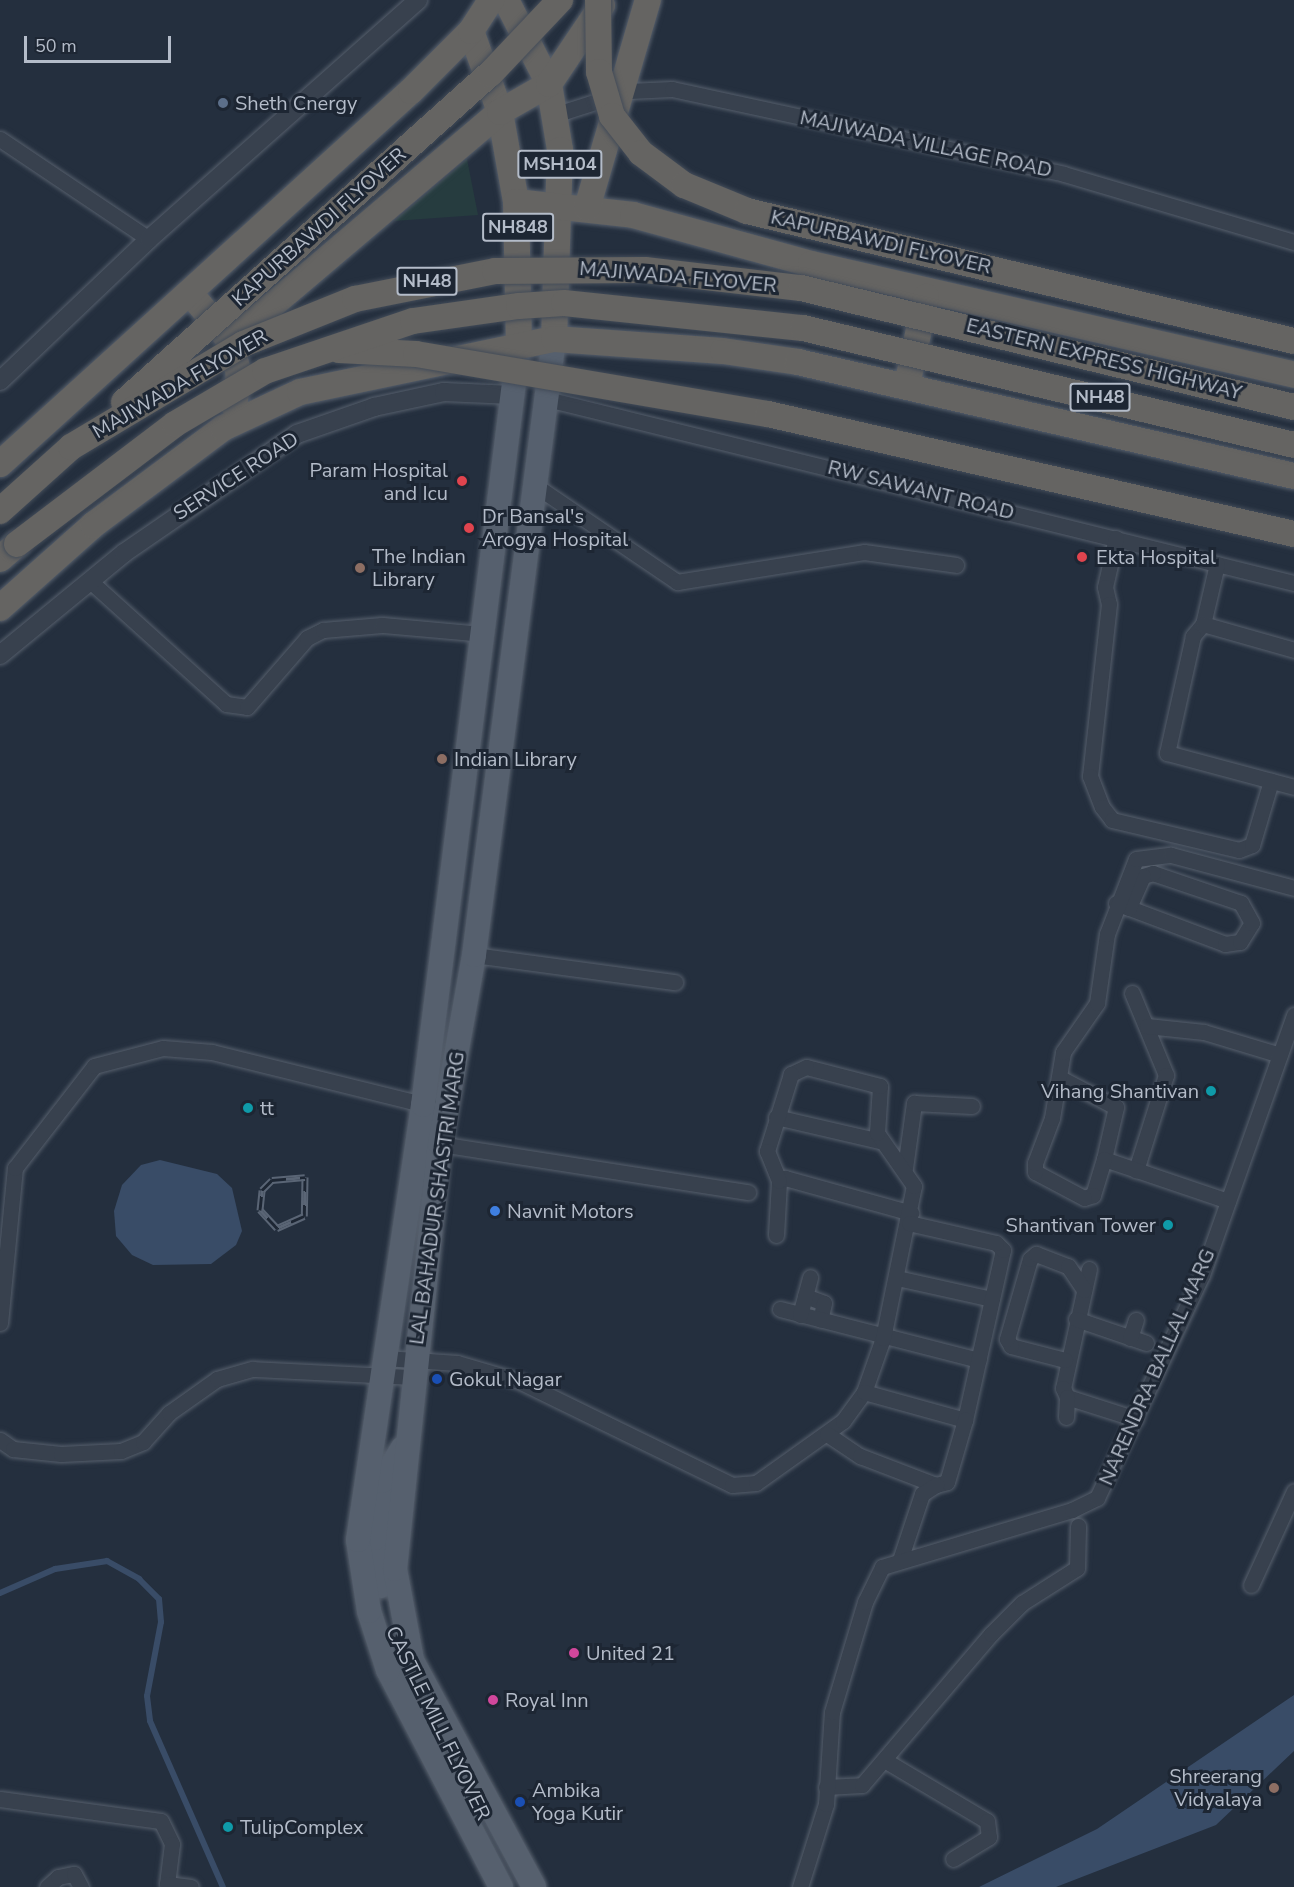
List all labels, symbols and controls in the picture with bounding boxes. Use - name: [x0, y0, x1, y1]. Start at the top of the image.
- scale bar: [27, 24, 174, 62]
- text: 50 m: [35, 34, 77, 58]
- place label: Sheth Cnergy: [235, 91, 357, 115]
- marker: Sheth Cnergy: [216, 96, 230, 110]
- street label: MAJIWADA VILLAGE ROAD: [798, 106, 1054, 182]
- street label: KAPURBAWDI FLYOVER: [227, 143, 411, 311]
- road number: MSH104: [516, 149, 604, 179]
- street label: KAPURBAWDI FLYOVER: [768, 205, 994, 279]
- road number: NH848: [482, 212, 554, 242]
- street label: MAJIWADA FLYOVER: [578, 256, 778, 298]
- road number: NH48: [396, 266, 458, 296]
- street label: EASTERN EXPRESS HIGHWAY: [964, 313, 1244, 405]
- street label: MAJIWADA FLYOVER: [88, 324, 272, 444]
- road number: NH48: [1068, 382, 1132, 412]
- street label: SERVICE ROAD: [169, 427, 303, 525]
- street label: RW SAWANT ROAD: [825, 455, 1017, 525]
- place label: Param Hospital and Icu: [310, 458, 448, 505]
- marker: Param Hospital and Icu: [453, 472, 471, 490]
- place label: Dr Bansal's Arogya Hospital: [482, 504, 628, 551]
- marker: Dr Bansal's Arogya Hospital: [460, 519, 478, 537]
- place label: The Indian Library: [372, 544, 466, 591]
- place label: Ekta Hospital: [1096, 545, 1216, 569]
- marker: Ekta Hospital: [1073, 548, 1091, 566]
- marker: The Indian Library: [353, 561, 367, 575]
- place label: Indian Library: [454, 747, 577, 771]
- marker: Indian Library: [435, 752, 449, 766]
- street label: LAL BAHADUR SHASTRI MARG: [405, 1050, 469, 1346]
- place label: Vihang Shantivan: [1041, 1079, 1199, 1103]
- marker: Vihang Shantivan: [1204, 1084, 1218, 1098]
- place label: tt: [260, 1096, 274, 1120]
- marker: tt: [241, 1101, 255, 1115]
- place label: Navnit Motors: [507, 1199, 634, 1223]
- marker: Navnit Motors: [488, 1204, 502, 1218]
- place label: Shantivan Tower: [1006, 1213, 1156, 1237]
- marker: Shantivan Tower: [1161, 1218, 1175, 1232]
- street label: NARENDRA BALLAL MARG: [1094, 1245, 1220, 1489]
- place label: Gokul Nagar: [449, 1367, 562, 1391]
- marker: Gokul Nagar: [430, 1372, 444, 1386]
- street label: CASTLE MILL FLYOVER: [381, 1622, 495, 1824]
- place label: United 21: [586, 1641, 675, 1665]
- marker: United 21: [567, 1646, 581, 1660]
- place label: Royal Inn: [505, 1688, 589, 1712]
- marker: Royal Inn: [486, 1693, 500, 1707]
- place label: Shreerang Vidyalaya: [1169, 1764, 1262, 1811]
- place label: Ambika Yoga Kutir: [532, 1778, 623, 1825]
- marker: Shreerang Vidyalaya: [1267, 1781, 1281, 1795]
- marker: Ambika Yoga Kutir: [513, 1795, 527, 1809]
- place label: TulipComplex: [240, 1815, 364, 1839]
- marker: TulipComplex: [221, 1820, 235, 1834]

